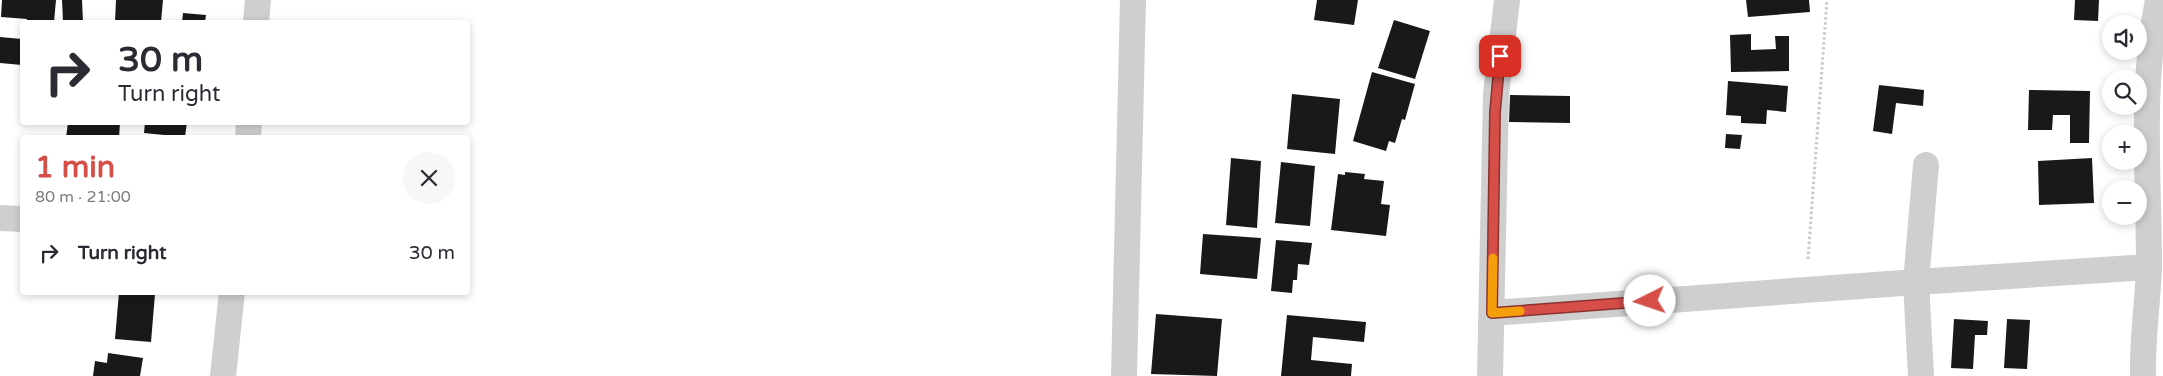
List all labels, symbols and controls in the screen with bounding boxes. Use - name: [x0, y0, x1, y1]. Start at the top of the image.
- map controls: [2102, 15, 2147, 225]
- button: sound: [2102, 15, 2147, 60]
- pin: [1479, 35, 1521, 77]
- text: 30 m: [118, 39, 203, 81]
- icon: right: [35, 40, 100, 105]
- icon: arrive: [1486, 42, 1514, 70]
- button: search: [2102, 70, 2147, 115]
- text: Turn right: [118, 81, 220, 107]
- button: +: [2102, 125, 2147, 170]
- text: 1 min: [35, 149, 115, 186]
- button: close: [403, 152, 455, 204]
- button: −: [2102, 180, 2147, 225]
- text: 80 m · 21:00: [35, 187, 131, 207]
- icon: right: [35, 239, 63, 267]
- text: Turn right: [78, 242, 166, 264]
- text: 30 m: [409, 242, 455, 264]
- position arrow: [1623, 274, 1675, 326]

